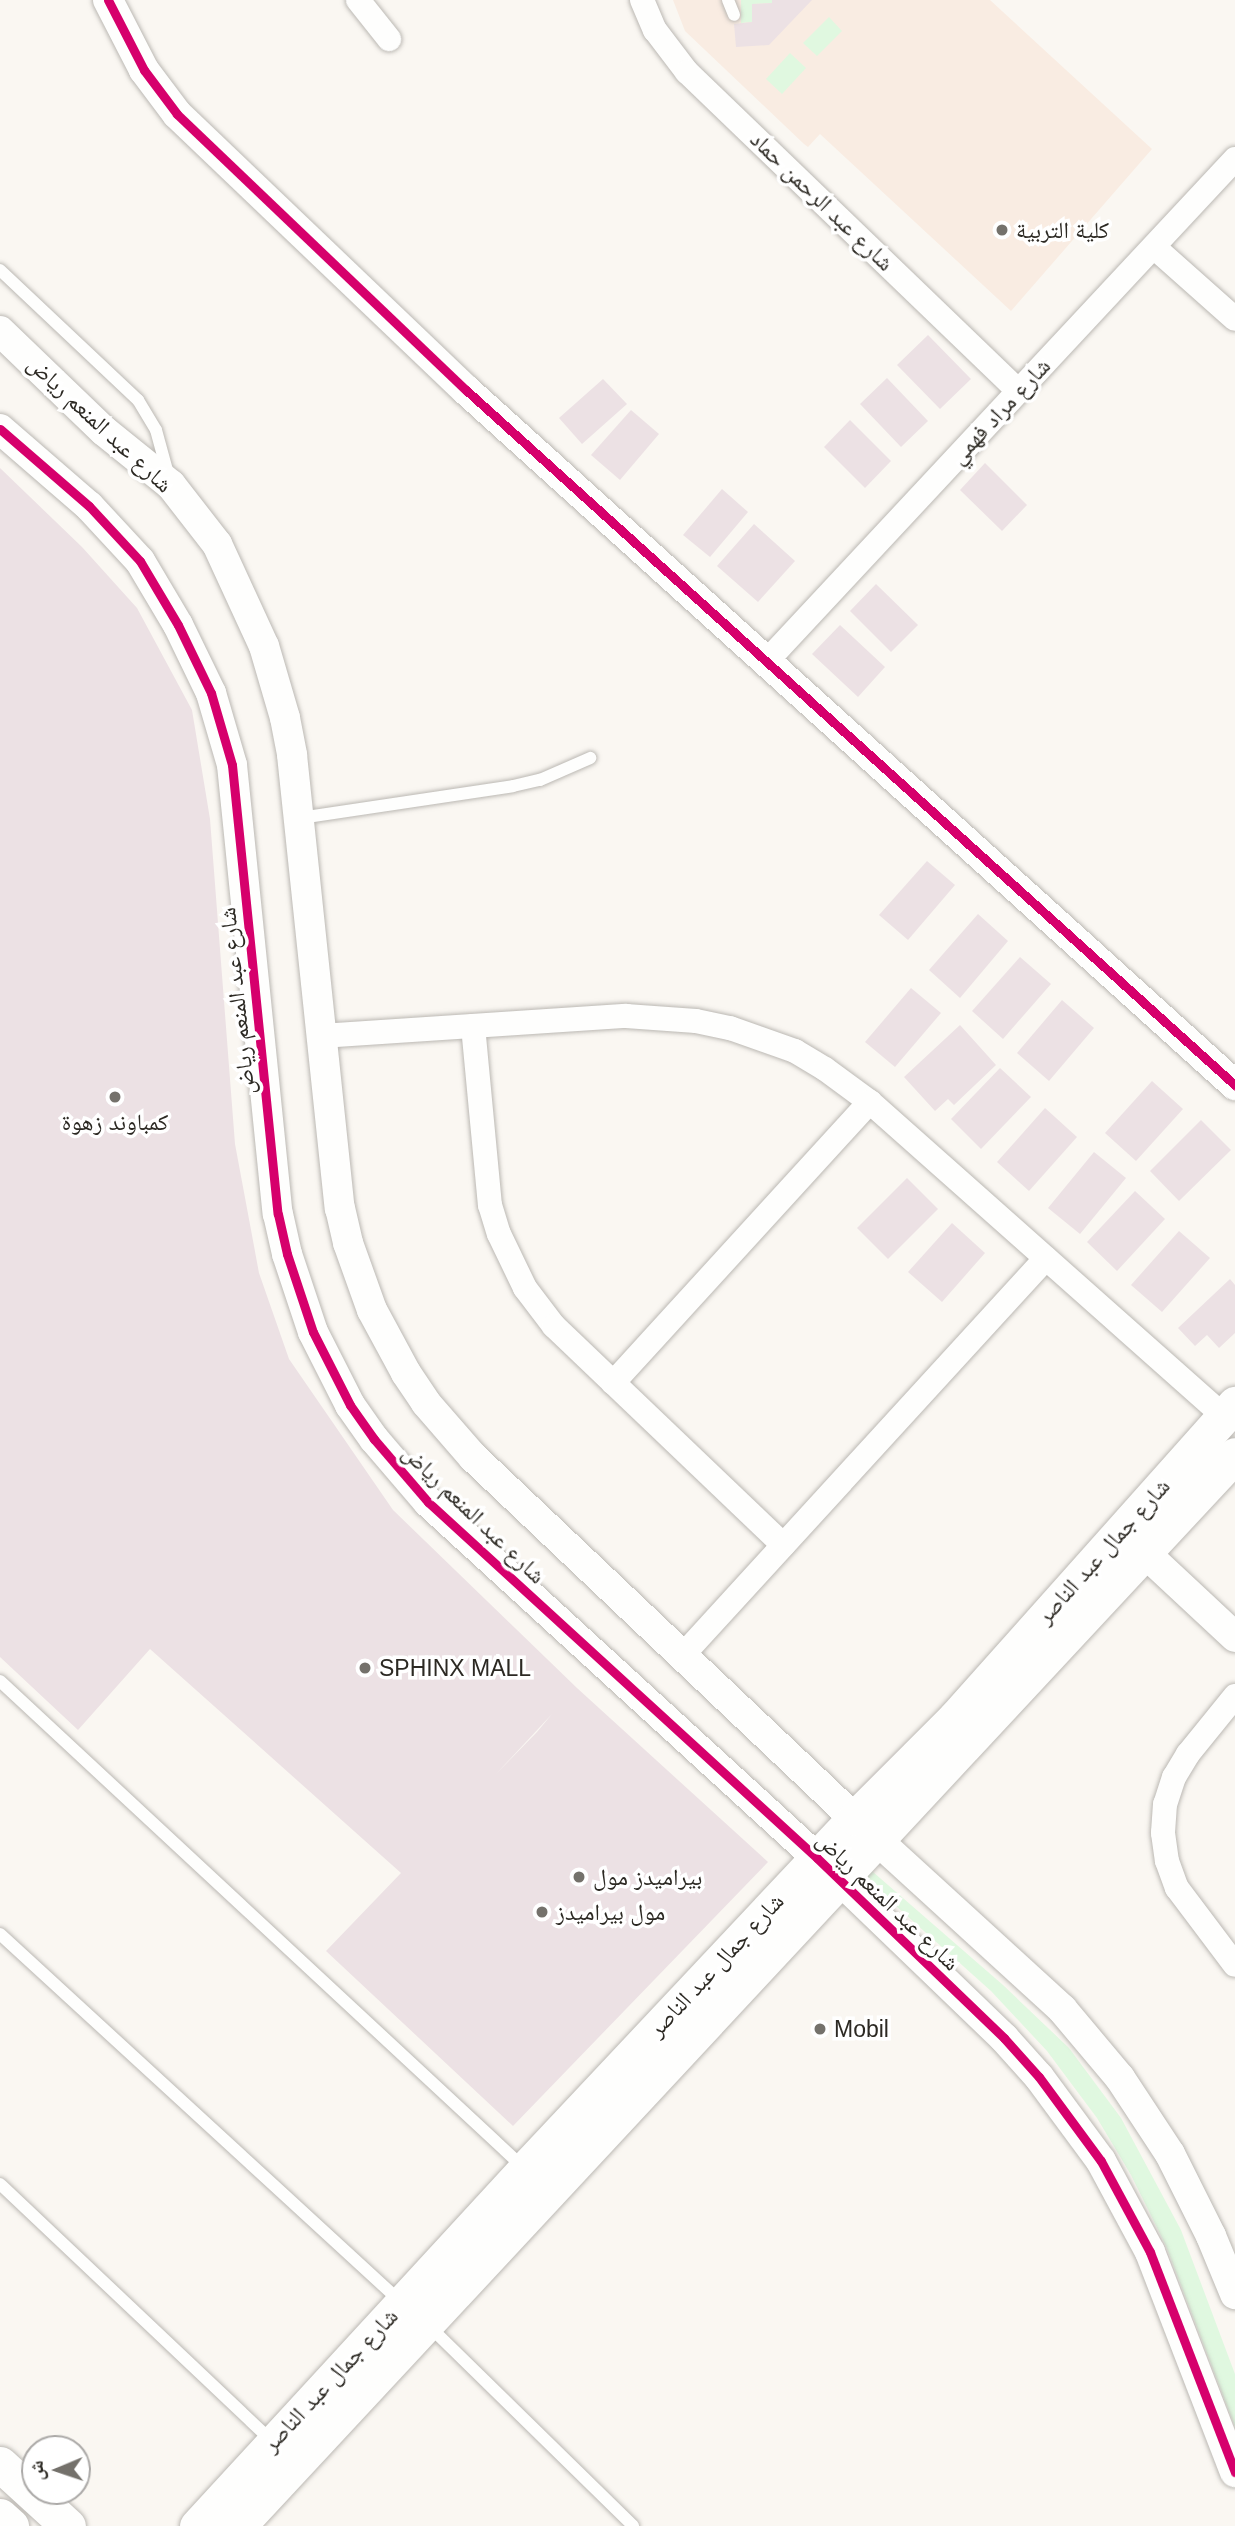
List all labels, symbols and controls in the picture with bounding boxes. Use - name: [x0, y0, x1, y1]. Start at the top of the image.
- street label: شارع عبد الرحمن حماد: [745, 125, 899, 277]
- place label: كلية التربية: [1016, 216, 1109, 244]
- marker: كلية التربية: [994, 222, 1010, 238]
- street label: شارع عبد المنعم رياض: [22, 350, 178, 498]
- street label: شارع مراد فهمي: [944, 352, 1056, 470]
- street label: شارع عبد المنعم رياض: [213, 906, 261, 1096]
- marker: كمباوند زهوة: [107, 1089, 123, 1105]
- place label: كمباوند زهوة: [62, 1108, 168, 1136]
- street label: شارع عبد المنعم رياض: [397, 1439, 551, 1589]
- street label: شارع جمال عبد الناصر: [1031, 1473, 1175, 1629]
- place label: SPHINX MALL: [379, 1654, 531, 1682]
- marker: SPHINX MALL: [357, 1660, 373, 1676]
- street label: شارع عبد المنعم رياض: [811, 1826, 965, 1976]
- place label: بيراميدز مول: [593, 1863, 702, 1891]
- marker: بيراميدز مول: [571, 1869, 587, 1885]
- street label: شارع جمال عبد الناصر: [642, 1888, 790, 2042]
- place label: مول بيراميدز: [556, 1898, 665, 1926]
- marker: مول بيراميدز: [534, 1904, 550, 1920]
- place label: Mobil: [834, 2015, 889, 2043]
- marker: Mobil: [812, 2021, 828, 2037]
- street label: شارع جمال عبد الناصر: [256, 2303, 404, 2457]
- north arrow: [21, 2435, 91, 2505]
- text: ش: [26, 2460, 47, 2481]

